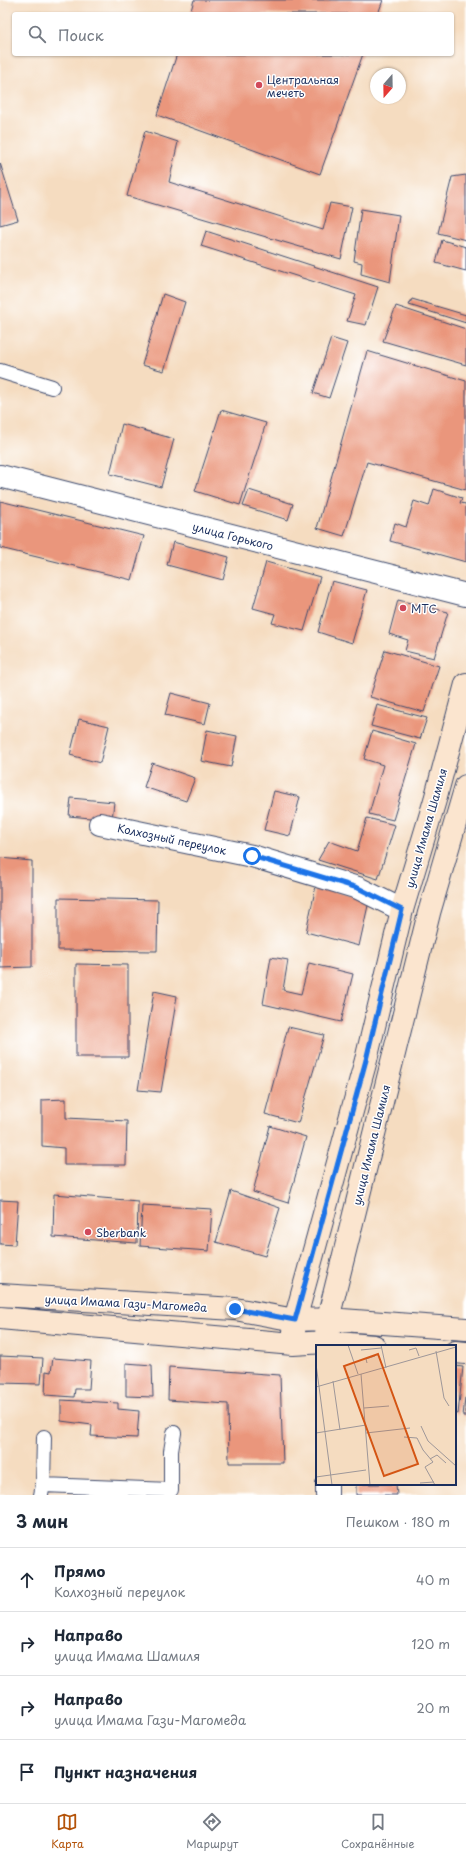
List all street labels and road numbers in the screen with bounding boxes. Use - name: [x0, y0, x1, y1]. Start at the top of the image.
- street label: улица Горького: [191, 518, 275, 554]
- street label: улица Имама Шамиля: [401, 766, 451, 890]
- street label: Колхозный переулок: [116, 819, 228, 859]
- street label: улица Имама Шамиля: [348, 1083, 394, 1207]
- street label: улица Имама Гази-Магомеда: [44, 1290, 208, 1316]

